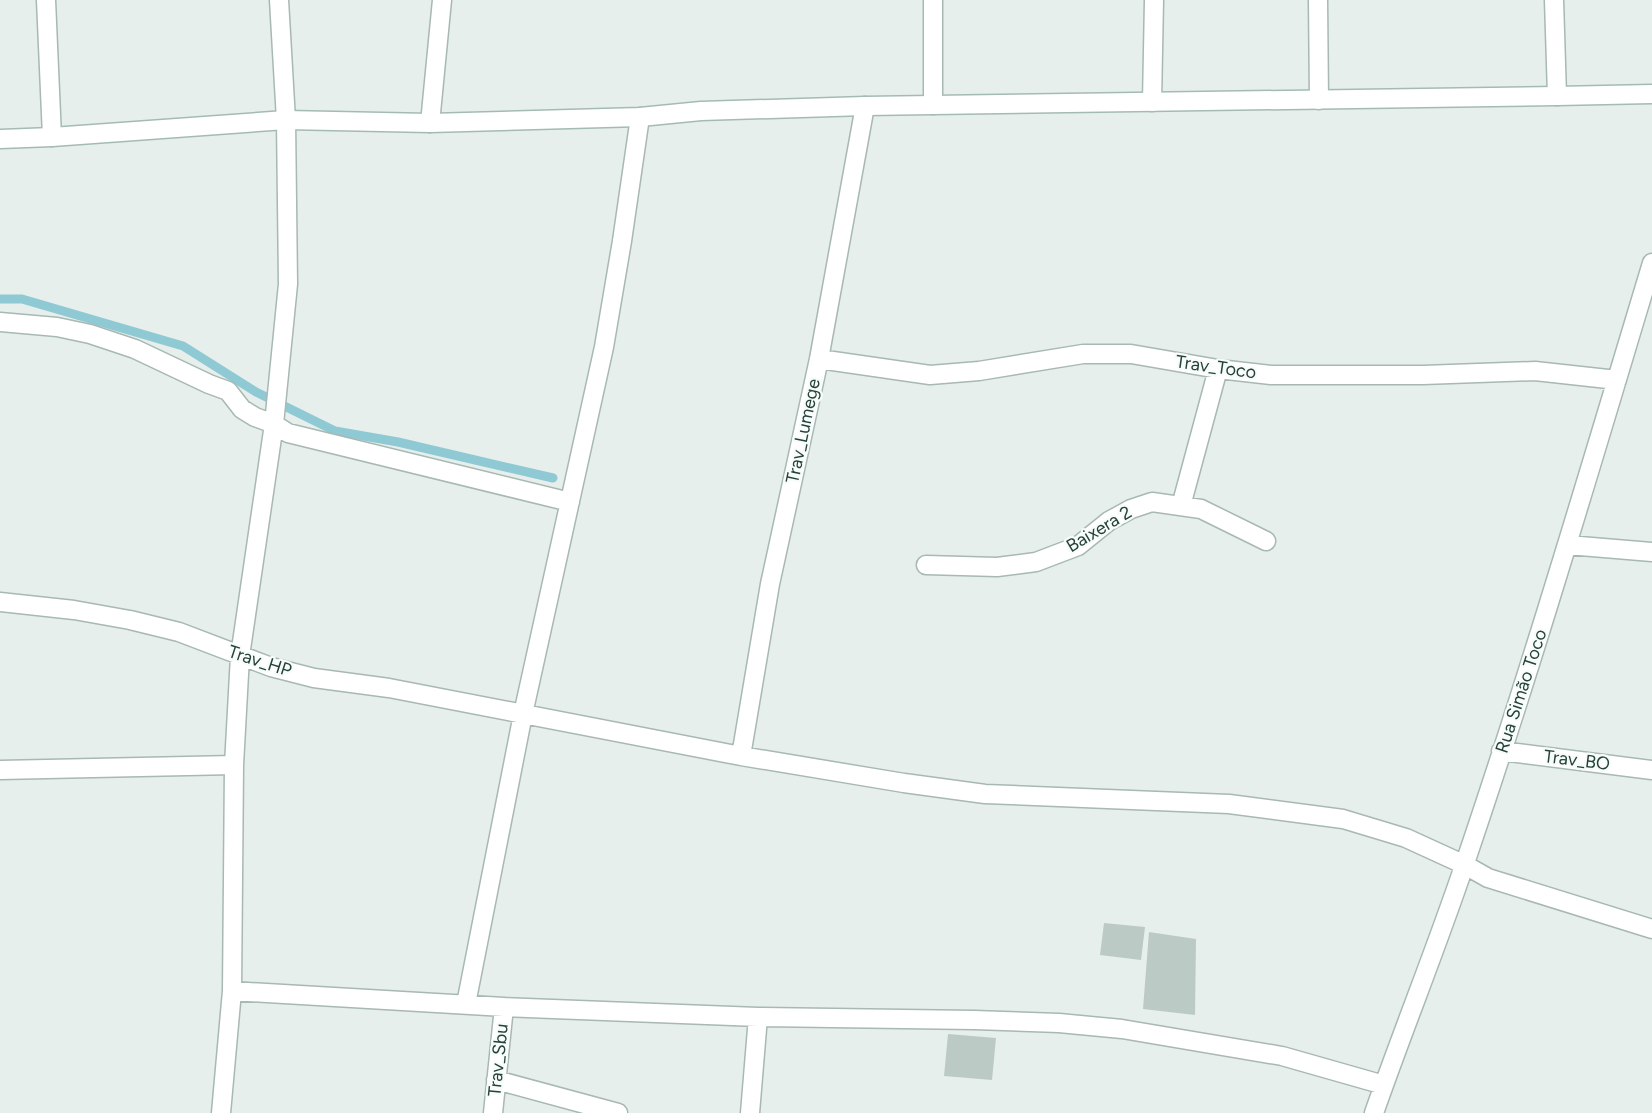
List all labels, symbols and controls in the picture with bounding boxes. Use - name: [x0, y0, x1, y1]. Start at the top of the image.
- street label: Trav_Toco: [1174, 350, 1258, 384]
- street label: Trav_Lumege: [781, 377, 825, 485]
- street label: Baixera 2: [1062, 501, 1136, 557]
- street label: Rua Simão Toco: [1491, 626, 1551, 756]
- street label: Trav_HP: [225, 640, 295, 682]
- street label: Trav_BO: [1543, 745, 1611, 775]
- street label: Trav_Sbu: [483, 1022, 513, 1098]

